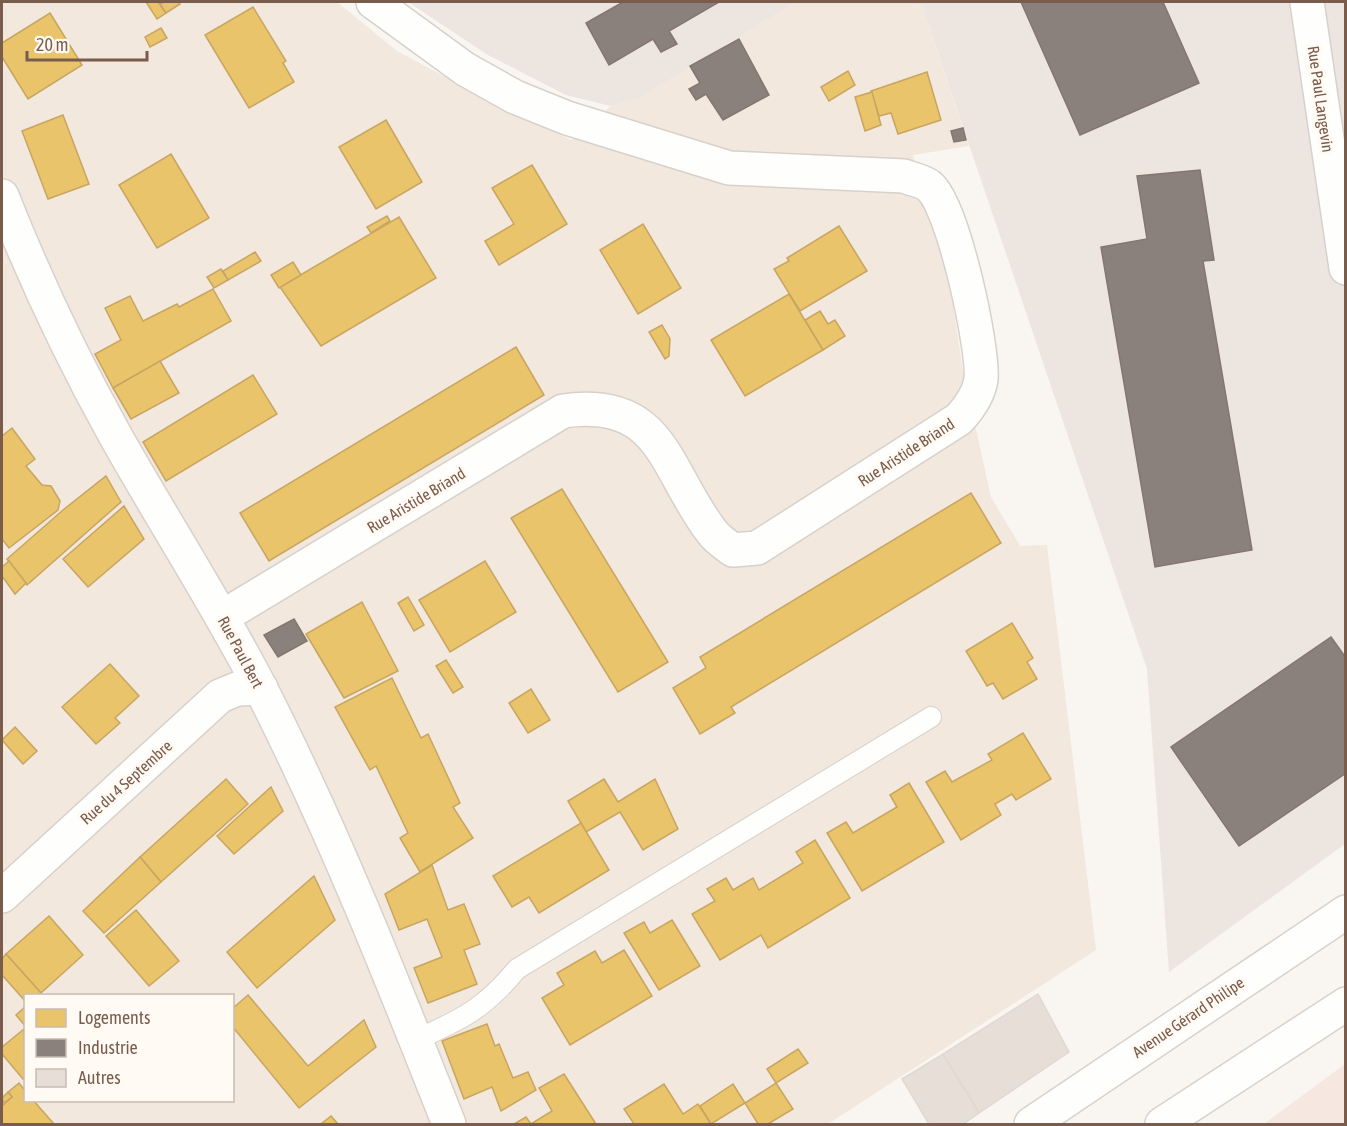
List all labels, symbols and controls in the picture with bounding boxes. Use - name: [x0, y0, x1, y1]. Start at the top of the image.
- scale bar: [27, 24, 147, 62]
- text: 20 m: [36, 34, 68, 55]
- street label: Rue Paul Langevin: [1304, 45, 1337, 154]
- street label: Rue Aristide Briand: [854, 414, 958, 490]
- street label: Rue Aristide Briand: [364, 464, 468, 536]
- street label: Rue Paul Bert: [215, 613, 268, 691]
- street label: Rue du 4 Septembre: [77, 736, 176, 829]
- street label: Avenue Gérard Philipe: [1129, 973, 1248, 1062]
- legend: [24, 994, 234, 1102]
- text: Logements: [78, 1007, 150, 1028]
- text: Industrie: [78, 1037, 138, 1058]
- text: Autres: [78, 1067, 121, 1088]

